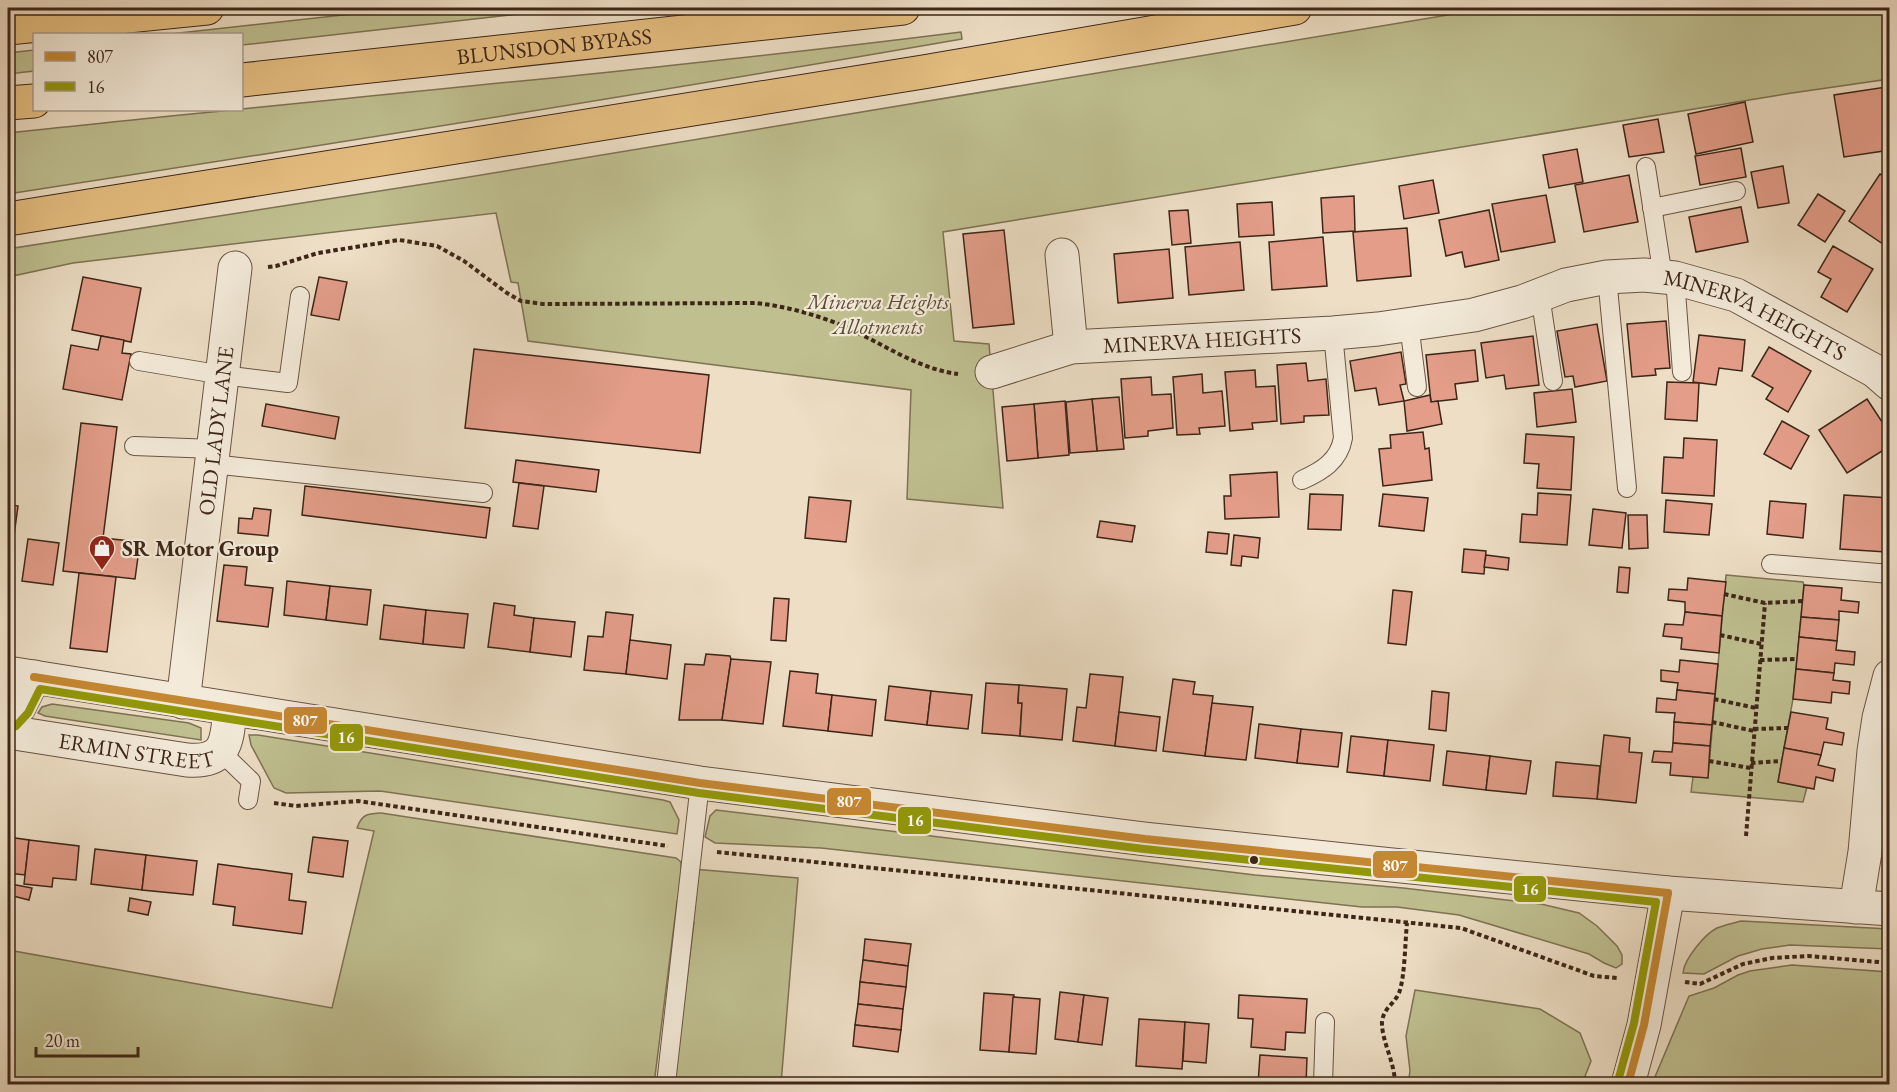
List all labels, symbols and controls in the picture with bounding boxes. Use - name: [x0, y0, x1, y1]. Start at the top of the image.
- street label: BLUNSDON BYPASS: [455, 21, 653, 71]
- legend: [33, 33, 243, 111]
- text: 807: [87, 45, 113, 68]
- text: 16: [87, 75, 105, 98]
- street label: MINERVA HEIGHTS: [1662, 262, 1851, 367]
- park label: Minerva Heights Allotments: [805, 287, 950, 341]
- street label: MINERVA HEIGHTS: [1102, 320, 1302, 360]
- street label: OLD LADY LANE: [191, 345, 240, 517]
- shop icon: SR Motor Group: [87, 533, 117, 571]
- place label: SR Motor Group: [122, 534, 279, 563]
- line badge: 807: [283, 706, 328, 735]
- text: 807: [292, 710, 318, 731]
- line badge: 16: [329, 723, 364, 752]
- street label: ERMIN STREET: [56, 726, 218, 775]
- text: 16: [338, 727, 355, 748]
- line badge: 807: [826, 787, 872, 816]
- text: 807: [836, 791, 862, 812]
- line badge: 16: [897, 806, 932, 835]
- text: 16: [907, 810, 924, 831]
- line badge: 807: [1372, 850, 1418, 879]
- unlabelled marker: [1248, 854, 1260, 866]
- text: 807: [1382, 855, 1408, 876]
- line badge: 16: [1513, 875, 1547, 903]
- text: 16: [1522, 879, 1539, 900]
- scale bar: [36, 1020, 138, 1058]
- text: 20 m: [45, 1029, 80, 1052]

